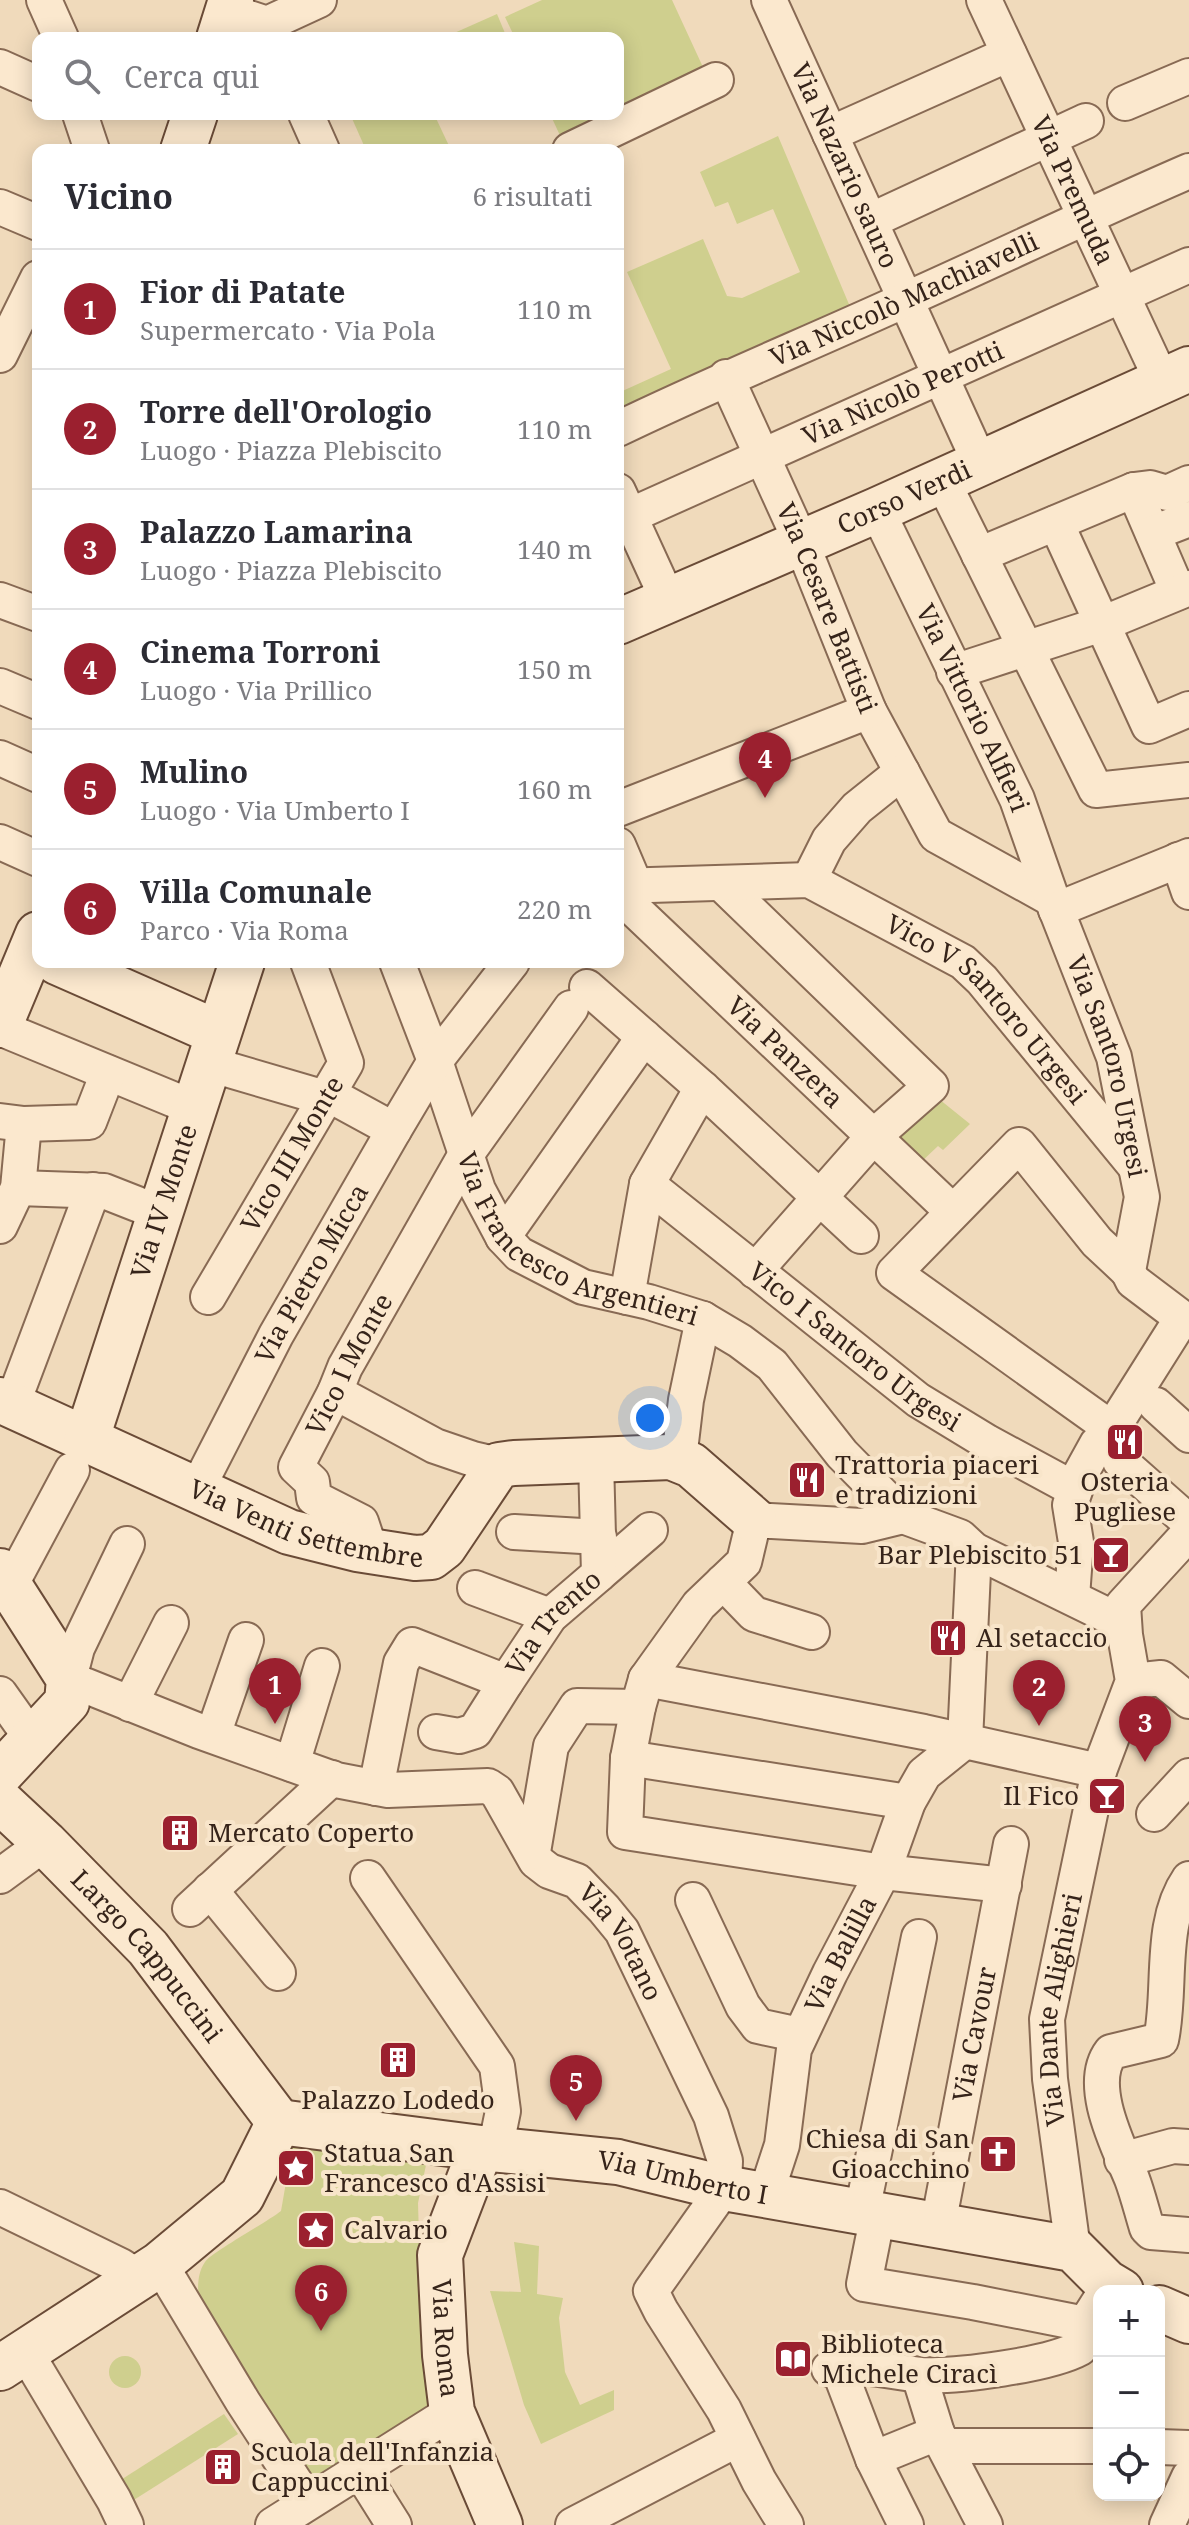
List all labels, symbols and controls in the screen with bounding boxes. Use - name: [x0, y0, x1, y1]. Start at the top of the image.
- search box: [32, 32, 624, 120]
- icon: search: [60, 54, 104, 98]
- text: Cerca qui: [124, 56, 259, 97]
- street label: Via Nazario sauro: [783, 57, 908, 274]
- street label: Via Premuda: [1023, 109, 1124, 270]
- text: Vicino: [64, 173, 173, 219]
- text: 6 risultati: [473, 178, 592, 214]
- street label: Via Niccolò Machiavelli: [764, 223, 1044, 375]
- text: Fior di Patate: [140, 271, 346, 312]
- text: 1: [83, 291, 97, 327]
- text: 110 m: [517, 291, 592, 327]
- text: Supermercato · Via Pola: [140, 312, 436, 348]
- street label: Via Nicolò Perotti: [796, 332, 1009, 453]
- text: Torre dell'Orologio: [140, 391, 432, 432]
- text: 2: [83, 411, 97, 447]
- text: 110 m: [517, 411, 592, 447]
- text: Luogo · Piazza Plebiscito: [140, 432, 442, 468]
- street label: Corso Verdi: [831, 451, 976, 542]
- street label: Via Cesare Battisti: [768, 497, 887, 718]
- text: Palazzo Lamarina: [140, 511, 413, 552]
- text: 3: [83, 531, 97, 567]
- text: 140 m: [517, 531, 592, 567]
- text: Luogo · Piazza Plebiscito: [140, 552, 442, 588]
- street label: Via Vittorio Alfieri: [908, 598, 1039, 816]
- text: Cinema Torroni: [140, 631, 380, 672]
- text: 4: [83, 651, 97, 687]
- text: 150 m: [517, 651, 592, 687]
- text: Luogo · Via Prillico: [140, 672, 373, 708]
- pin: 4: [739, 732, 791, 798]
- text: Mulino: [140, 751, 248, 792]
- text: 5: [83, 771, 97, 807]
- text: 160 m: [517, 771, 592, 807]
- text: Luogo · Via Umberto I: [140, 792, 410, 828]
- text: Villa Comunale: [140, 871, 372, 912]
- text: 6: [83, 891, 97, 927]
- text: 220 m: [517, 891, 592, 927]
- street label: Vico V Santoro Urgesi: [880, 905, 1096, 1111]
- text: Parco · Via Roma: [140, 912, 349, 948]
- street label: Via Santoro Urgesi: [1059, 950, 1157, 1180]
- street label: Via Panzera: [719, 988, 852, 1116]
- street label: Vico III Monte: [231, 1069, 351, 1238]
- street label: Via IV Monte: [121, 1119, 205, 1283]
- street label: Via Francesco Argentieri: [450, 1147, 703, 1333]
- street label: Via Pietro Micca: [246, 1177, 376, 1369]
- street label: Vico I Santoro Urgesi: [741, 1253, 968, 1439]
- street label: Vico I Monte: [296, 1286, 400, 1442]
- your location: [630, 1398, 670, 1438]
- restaurant icon: Osteria Pugliese: [1104, 1421, 1146, 1463]
- place label: Trattoria piaceri e tradizioni: [835, 1446, 1039, 1512]
- restaurant icon: Trattoria piaceri e tradizioni: [786, 1459, 828, 1501]
- place label: Osteria Pugliese: [1074, 1463, 1176, 1529]
- street label: Via Venti Settembre: [183, 1470, 424, 1575]
- bar icon: Bar Plebiscito 51: [1090, 1534, 1132, 1576]
- place label: Bar Plebiscito 51: [878, 1536, 1083, 1572]
- street label: Via Trento: [496, 1561, 608, 1682]
- restaurant icon: Al setaccio: [927, 1617, 969, 1659]
- place label: Al setaccio: [976, 1619, 1107, 1655]
- pin: 1: [249, 1658, 301, 1724]
- pin: 2: [1013, 1660, 1065, 1726]
- pin: 3: [1119, 1696, 1171, 1762]
- bar icon: Il Fico: [1086, 1775, 1128, 1817]
- place label: Il Fico: [1003, 1777, 1079, 1813]
- building icon: Mercato Coperto: [159, 1812, 201, 1854]
- place label: Mercato Coperto: [208, 1814, 414, 1850]
- street label: Largo Cappuccini: [64, 1861, 232, 2049]
- street label: Via Votano: [571, 1874, 672, 2006]
- street label: Via Balilla: [795, 1889, 884, 2018]
- street label: Via Dante Alighieri: [1028, 1890, 1090, 2128]
- street label: Via Cavour: [943, 1964, 1004, 2105]
- building icon: Palazzo Lodedo: [377, 2039, 419, 2081]
- pin: 5: [550, 2055, 602, 2121]
- place label: Palazzo Lodedo: [301, 2081, 495, 2117]
- place label: Chiesa di San Gioacchino: [806, 2120, 970, 2186]
- church icon: Chiesa di San Gioacchino: [977, 2133, 1019, 2175]
- place label: Statua San Francesco d'Assisi: [324, 2134, 545, 2200]
- street label: Via Umberto I: [596, 2141, 771, 2212]
- place icon: Statua San Francesco d'Assisi: [275, 2147, 317, 2189]
- place icon: Calvario: [295, 2209, 337, 2251]
- place label: Calvario: [344, 2211, 448, 2247]
- pin: 6: [295, 2265, 347, 2331]
- street label: Via Roma: [424, 2278, 469, 2399]
- map controls: [1093, 2285, 1165, 2501]
- button: +: [1093, 2285, 1165, 2357]
- place label: Biblioteca Michele Ciracì: [821, 2325, 997, 2391]
- library icon: Biblioteca Michele Ciracì: [772, 2338, 814, 2380]
- button: −: [1093, 2357, 1165, 2429]
- button: locate: [1093, 2429, 1165, 2501]
- place label: Scuola dell'Infanzia Cappuccini: [251, 2433, 494, 2499]
- building icon: Scuola dell'Infanzia Cappuccini: [202, 2446, 244, 2488]

